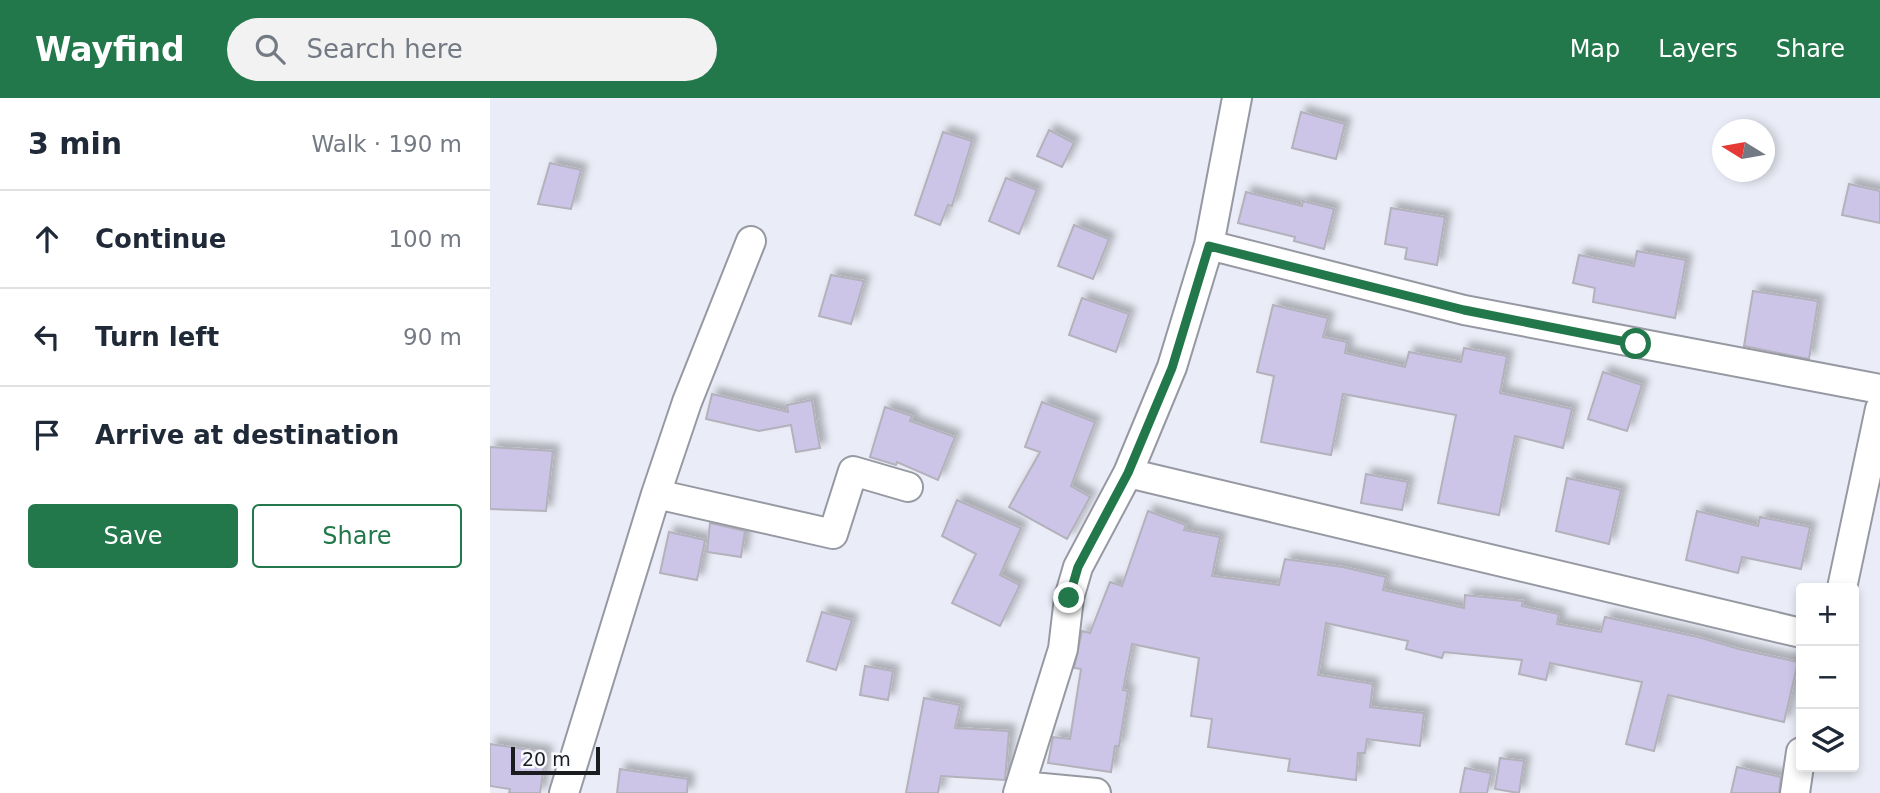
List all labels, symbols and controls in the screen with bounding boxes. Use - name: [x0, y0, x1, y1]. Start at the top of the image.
- search box: [227, 18, 717, 81]
- text: Wayfind: [35, 30, 185, 69]
- icon: search: [251, 30, 289, 68]
- text: Search here: [307, 34, 463, 64]
- text: Map: [1570, 35, 1620, 63]
- text: Layers: [1658, 35, 1738, 63]
- text: Share: [1776, 35, 1845, 63]
- north arrow: [1712, 119, 1775, 182]
- text: 3 min: [28, 126, 122, 161]
- text: Walk · 190 m: [311, 131, 462, 157]
- icon: ahead: [28, 220, 66, 258]
- text: Continue: [95, 224, 226, 254]
- text: 100 m: [388, 226, 462, 252]
- icon: left: [28, 318, 66, 356]
- text: Turn left: [95, 322, 219, 352]
- text: 90 m: [403, 324, 462, 350]
- route start: [1620, 328, 1651, 359]
- icon: arrive: [28, 416, 66, 454]
- text: Arrive at destination: [95, 420, 399, 450]
- button: Save: [28, 504, 238, 568]
- button: Share: [252, 504, 462, 568]
- route end: [1053, 582, 1084, 613]
- map controls: [1796, 583, 1859, 772]
- button: +: [1796, 583, 1859, 646]
- button: −: [1796, 646, 1859, 709]
- button: layers: [1796, 709, 1859, 772]
- scale bar: [511, 744, 600, 776]
- text: 20 m: [522, 748, 571, 770]

